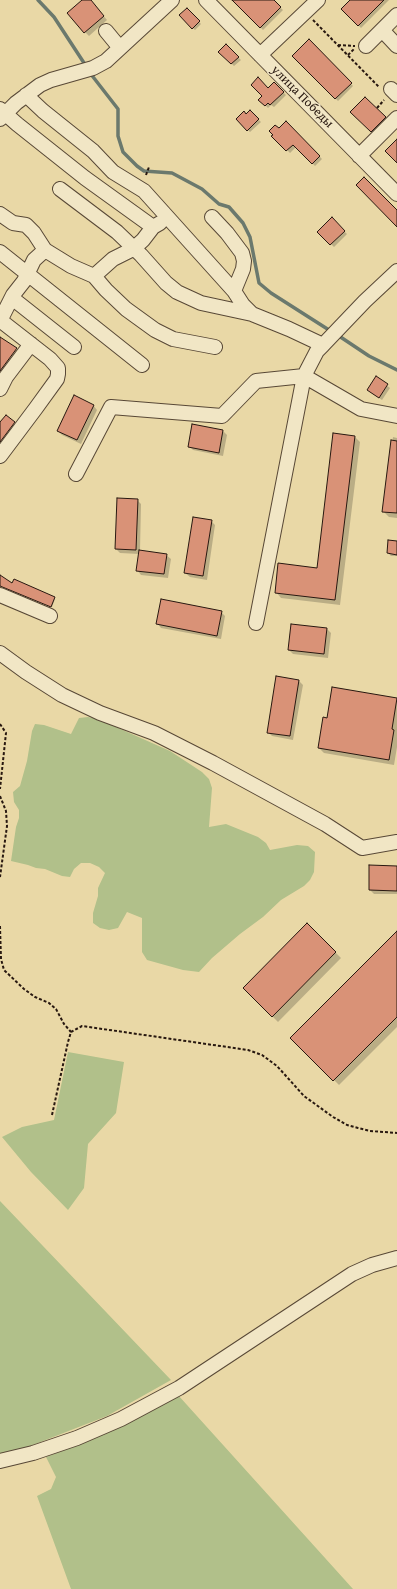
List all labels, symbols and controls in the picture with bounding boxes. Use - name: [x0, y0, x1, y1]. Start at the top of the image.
- street label: улица Победы: [268, 63, 336, 131]

